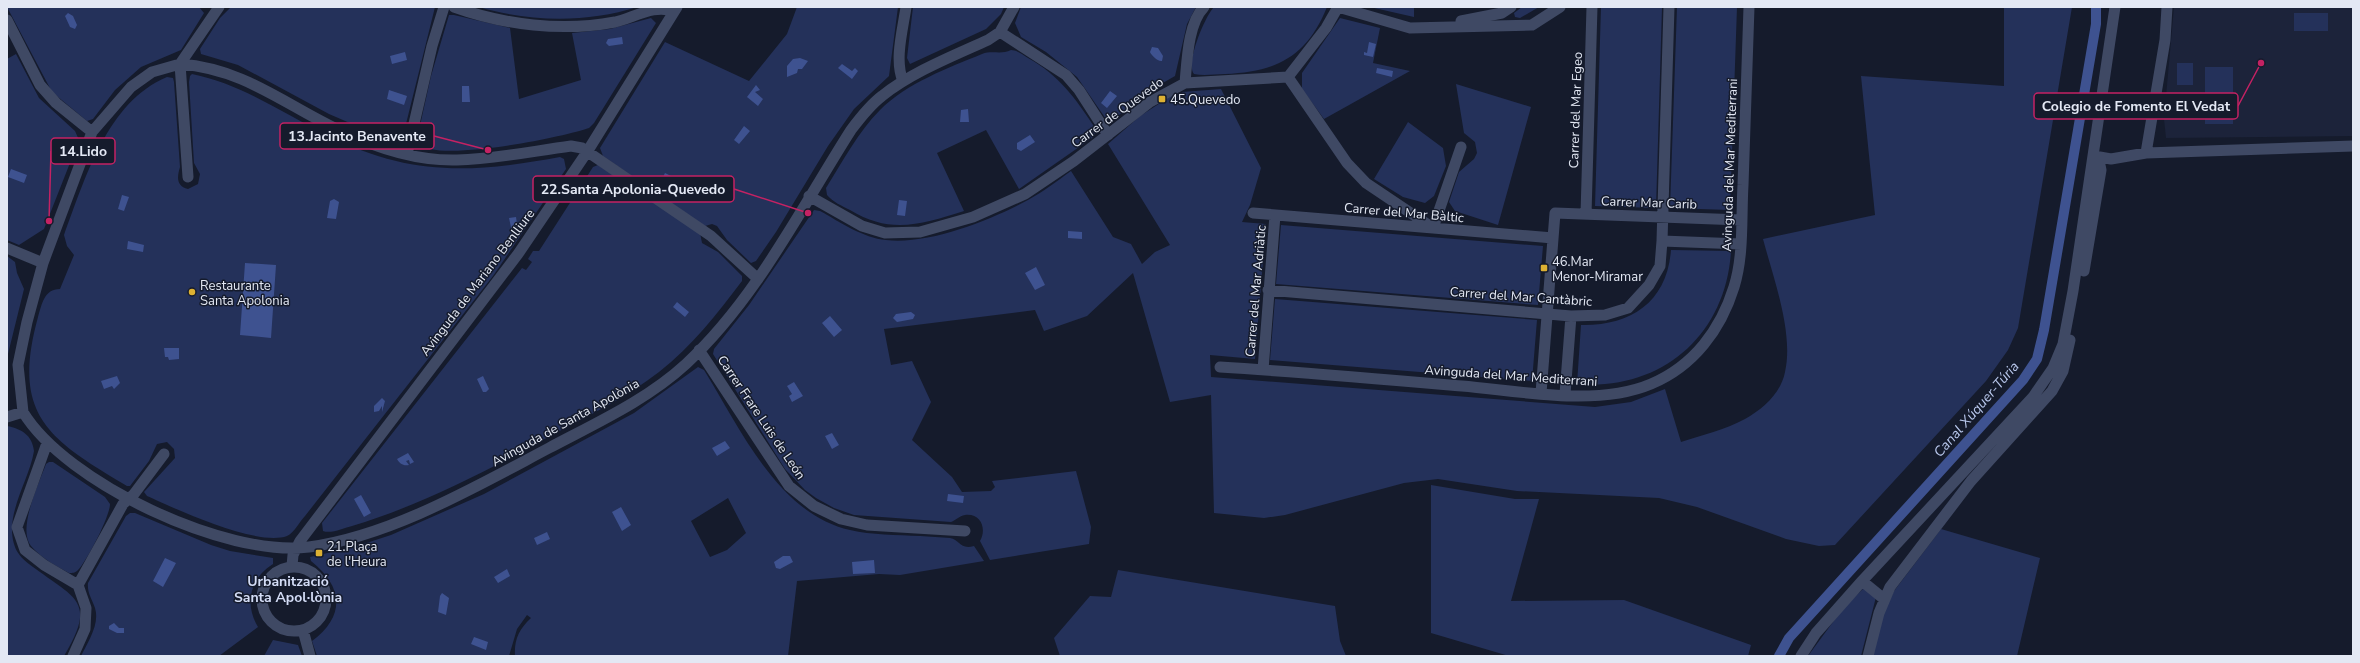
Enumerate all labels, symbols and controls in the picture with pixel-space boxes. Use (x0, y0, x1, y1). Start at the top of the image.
street label: Carrer del Mar Egeo (1565, 51, 1587, 169)
street label: Carrer de Quevedo (1068, 73, 1167, 152)
street label: Avinguda del Mar Mediterrani (1718, 78, 1742, 252)
place label: 45.Quevedo (1170, 91, 1241, 109)
callout: Colegio de Fomento El Vedat (2034, 93, 2238, 119)
marker: 45.Quevedo (1157, 94, 1167, 104)
text: Colegio de Fomento El Vedat (2042, 97, 2231, 116)
callout: 13.Jacinto Benavente (280, 123, 434, 149)
text: 13.Jacinto Benavente (288, 127, 426, 146)
callout: 14.Lido (51, 138, 115, 164)
text: 14.Lido (59, 142, 107, 161)
callout: 22.Santa Apolonia-Quevedo (533, 176, 734, 202)
text: 22.Santa Apolonia-Quevedo (541, 180, 725, 199)
street label: Carrer Mar Carib (1601, 192, 1697, 214)
street label: Carrer del Mar Bàltic (1343, 199, 1465, 227)
street label: Avinguda de Mariano Benlliure (416, 205, 539, 360)
street label: Carrer del Mar Adriàtic (1241, 224, 1271, 358)
place label: 46.Mar Menor-Miramar (1552, 253, 1643, 286)
marker: 46.Mar Menor-Miramar (1539, 263, 1549, 273)
place label: Restaurante Santa Apolonia (200, 277, 290, 310)
street label: Carrer del Mar Cantàbric (1449, 283, 1593, 311)
marker: Restaurante Santa Apolonia (187, 287, 197, 297)
street label: Carrer Frare Luis de León (713, 352, 809, 483)
water label: Canal Xúquer-Túria (1929, 357, 2023, 461)
street label: Avinguda del Mar Mediterrani (1424, 361, 1598, 391)
street label: Avinguda de Santa Apolònia (488, 375, 643, 471)
place label: 21.Plaça de l'Heura (327, 538, 387, 571)
marker: 21.Plaça de l'Heura (314, 548, 324, 558)
district label: Urbanització Santa Apol·lònia (234, 572, 342, 607)

